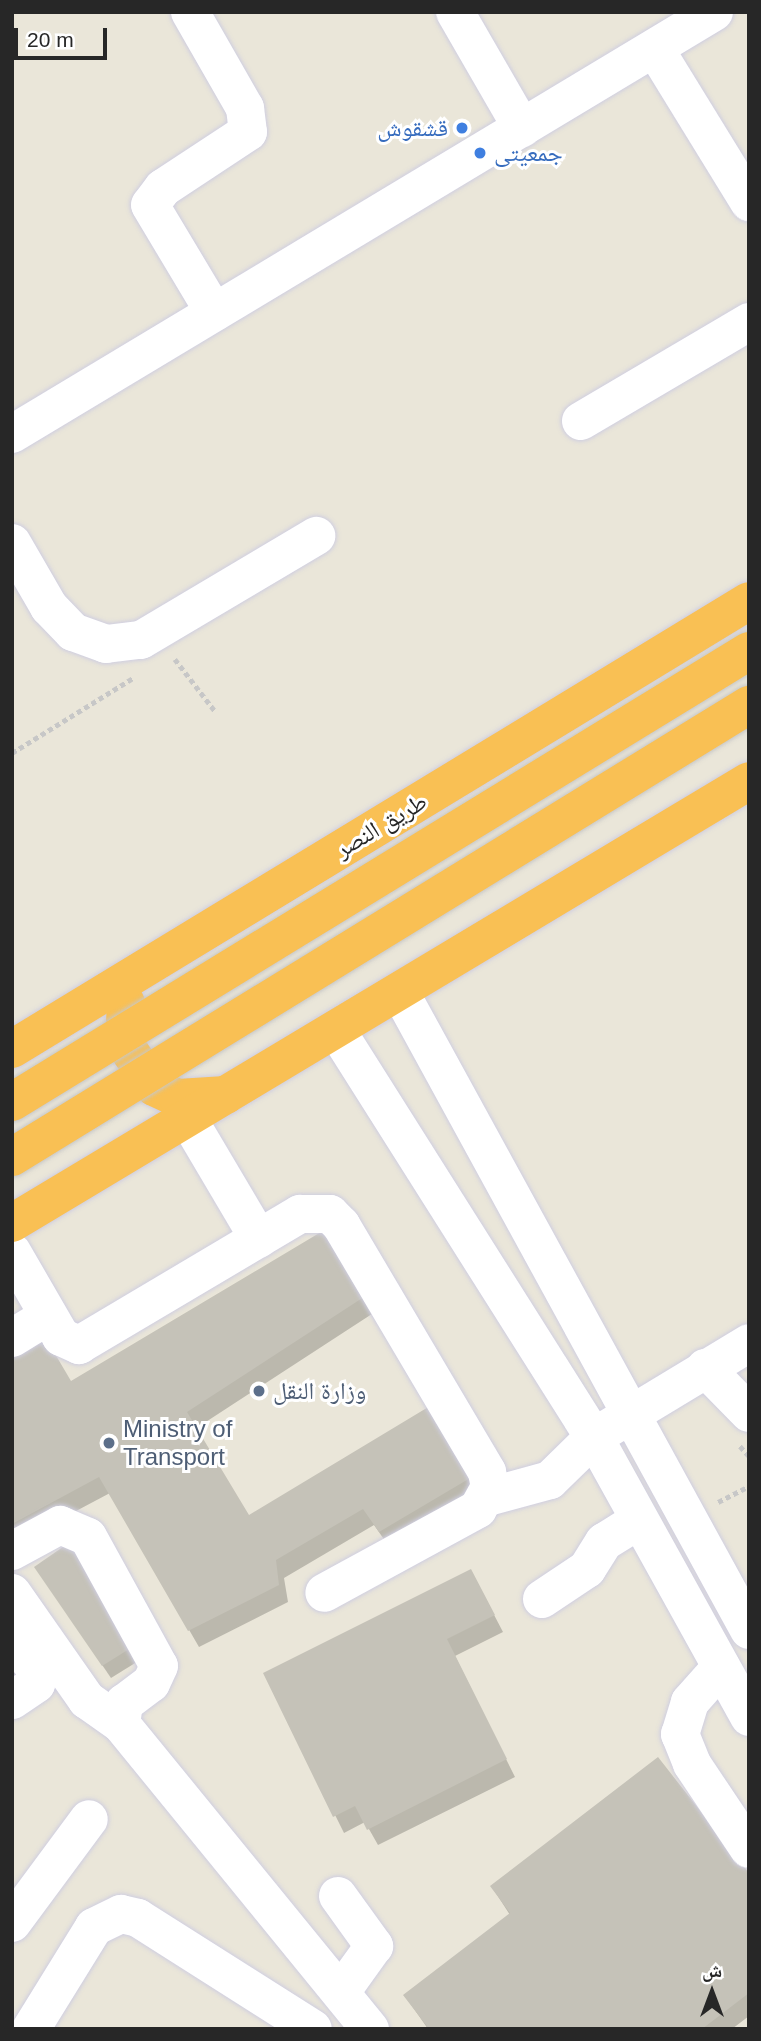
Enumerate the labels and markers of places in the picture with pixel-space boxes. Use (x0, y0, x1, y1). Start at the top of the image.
place label: قشقوش (377, 114, 448, 142)
marker: قشقوش (454, 120, 470, 136)
place label: جمعيتى (494, 139, 563, 167)
marker: جمعيتى (472, 145, 488, 161)
place label: وزارة النقل (273, 1377, 366, 1405)
marker: وزارة النقل (251, 1383, 267, 1399)
place label: Ministry of Transport (123, 1415, 232, 1471)
marker: Ministry of Transport (101, 1435, 117, 1451)

